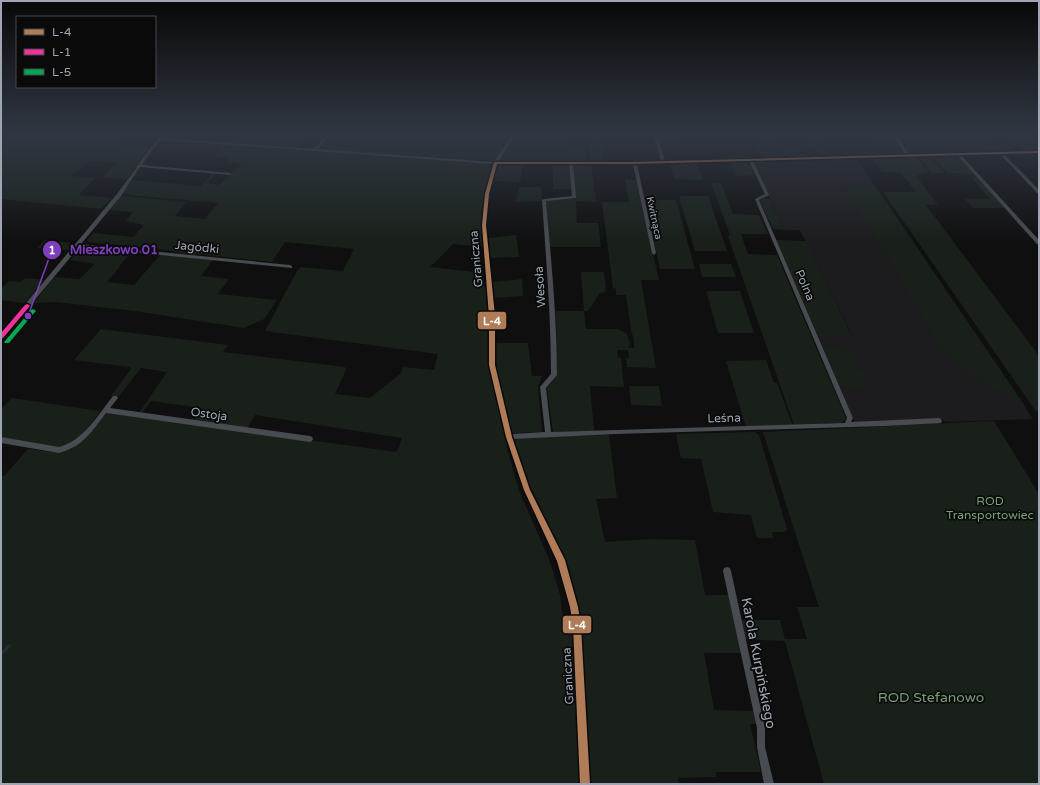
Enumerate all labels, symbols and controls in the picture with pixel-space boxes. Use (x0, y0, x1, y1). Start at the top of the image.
legend (16, 16, 156, 88)
text: L-4 (52, 25, 72, 39)
text: L-1 (52, 45, 71, 59)
text: L-5 (52, 65, 71, 79)
street label: Kwitnąca (644, 196, 664, 241)
street label: Graniczna (467, 230, 485, 288)
callout: Mieszkowo 01 (42, 237, 167, 262)
street label: Jagódki (174, 238, 220, 256)
text: Mieszkowo 01 (70, 242, 158, 258)
text: 1 (48, 243, 56, 257)
street label: Wesoła (532, 266, 548, 308)
street label: Polna (792, 267, 818, 303)
line badge: L-4 (477, 311, 507, 330)
text: L-4 (483, 315, 501, 328)
street label: Ostoja (190, 404, 228, 424)
street label: Leśna (707, 410, 741, 426)
park label: ROD Transportowiec (946, 494, 1034, 522)
street label: Karola Kurpińskiego (737, 596, 780, 730)
line badge: L-4 (562, 615, 592, 634)
text: L-4 (568, 619, 586, 632)
street label: Graniczna (560, 647, 576, 705)
park label: ROD Stefanowo (878, 689, 984, 706)

